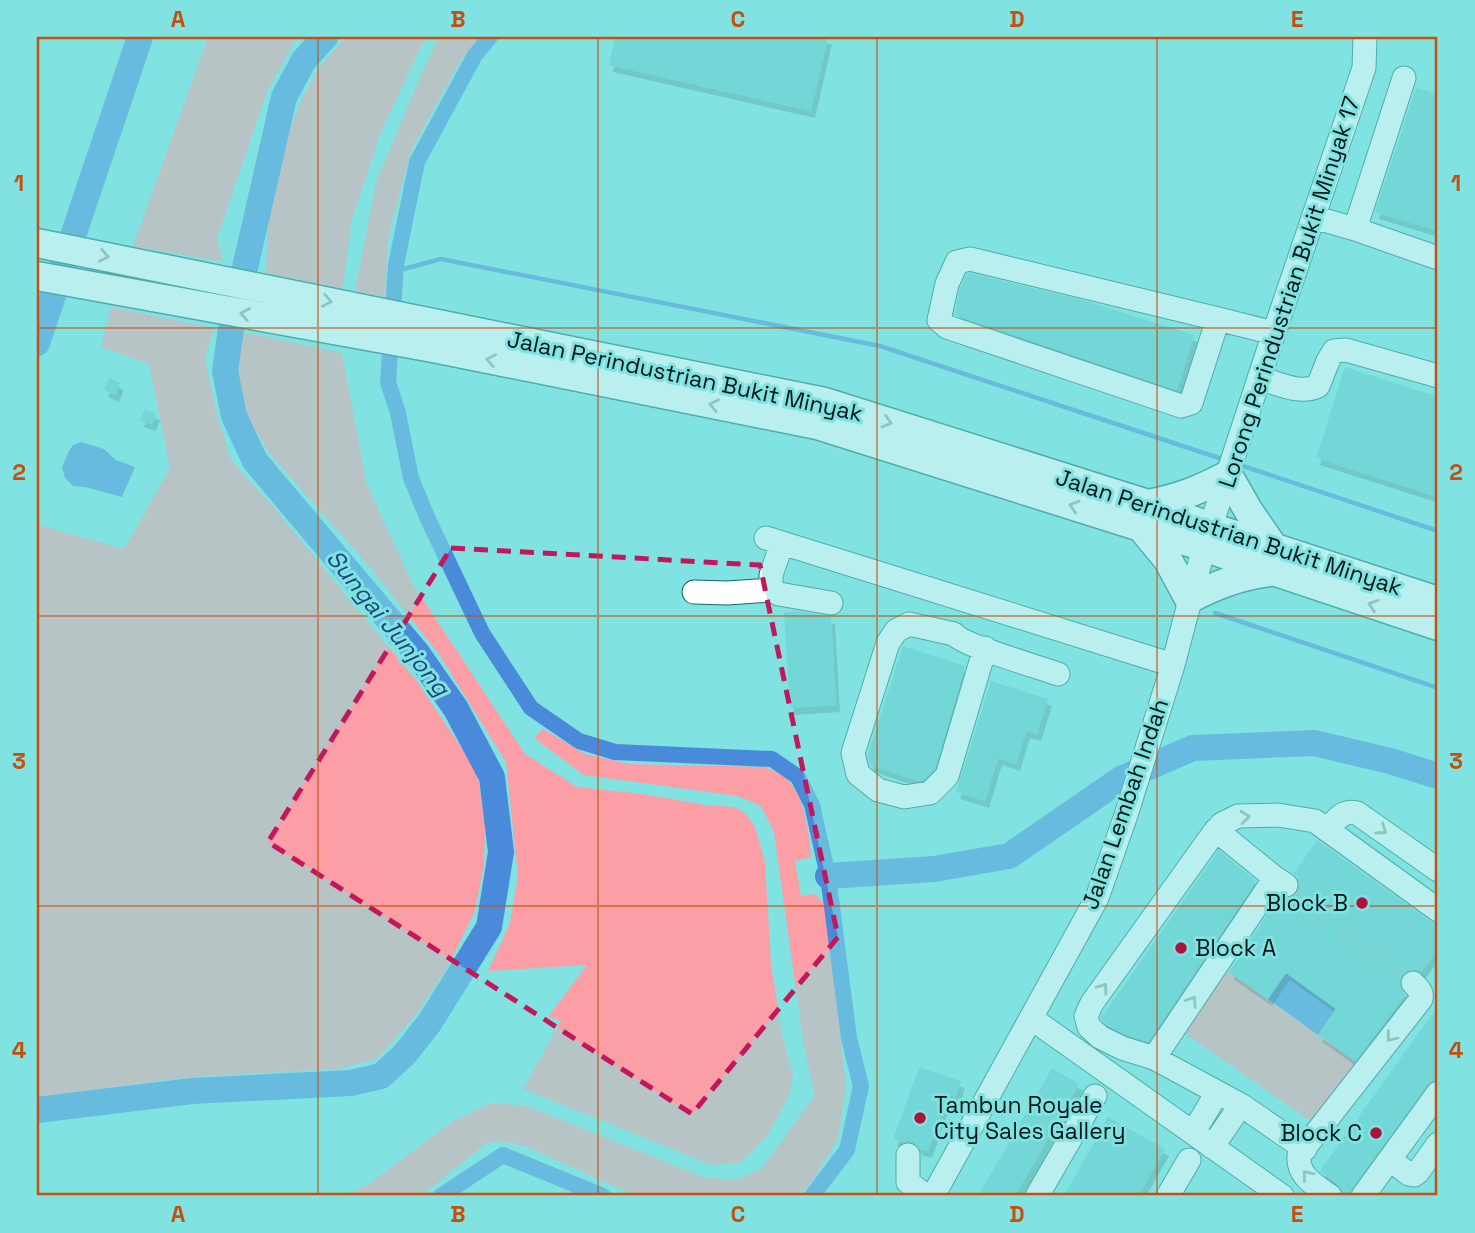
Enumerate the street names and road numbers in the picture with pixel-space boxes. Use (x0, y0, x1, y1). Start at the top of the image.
street label: Lorong Perindustrian Bukit Minyak 17 (1211, 93, 1367, 491)
street label: Jalan Perindustrian Bukit Minyak (505, 324, 865, 428)
street label: Jalan Perindustrian Bukit Minyak (1052, 462, 1406, 602)
street label: Jalan Lembah Indah (1075, 695, 1175, 913)

